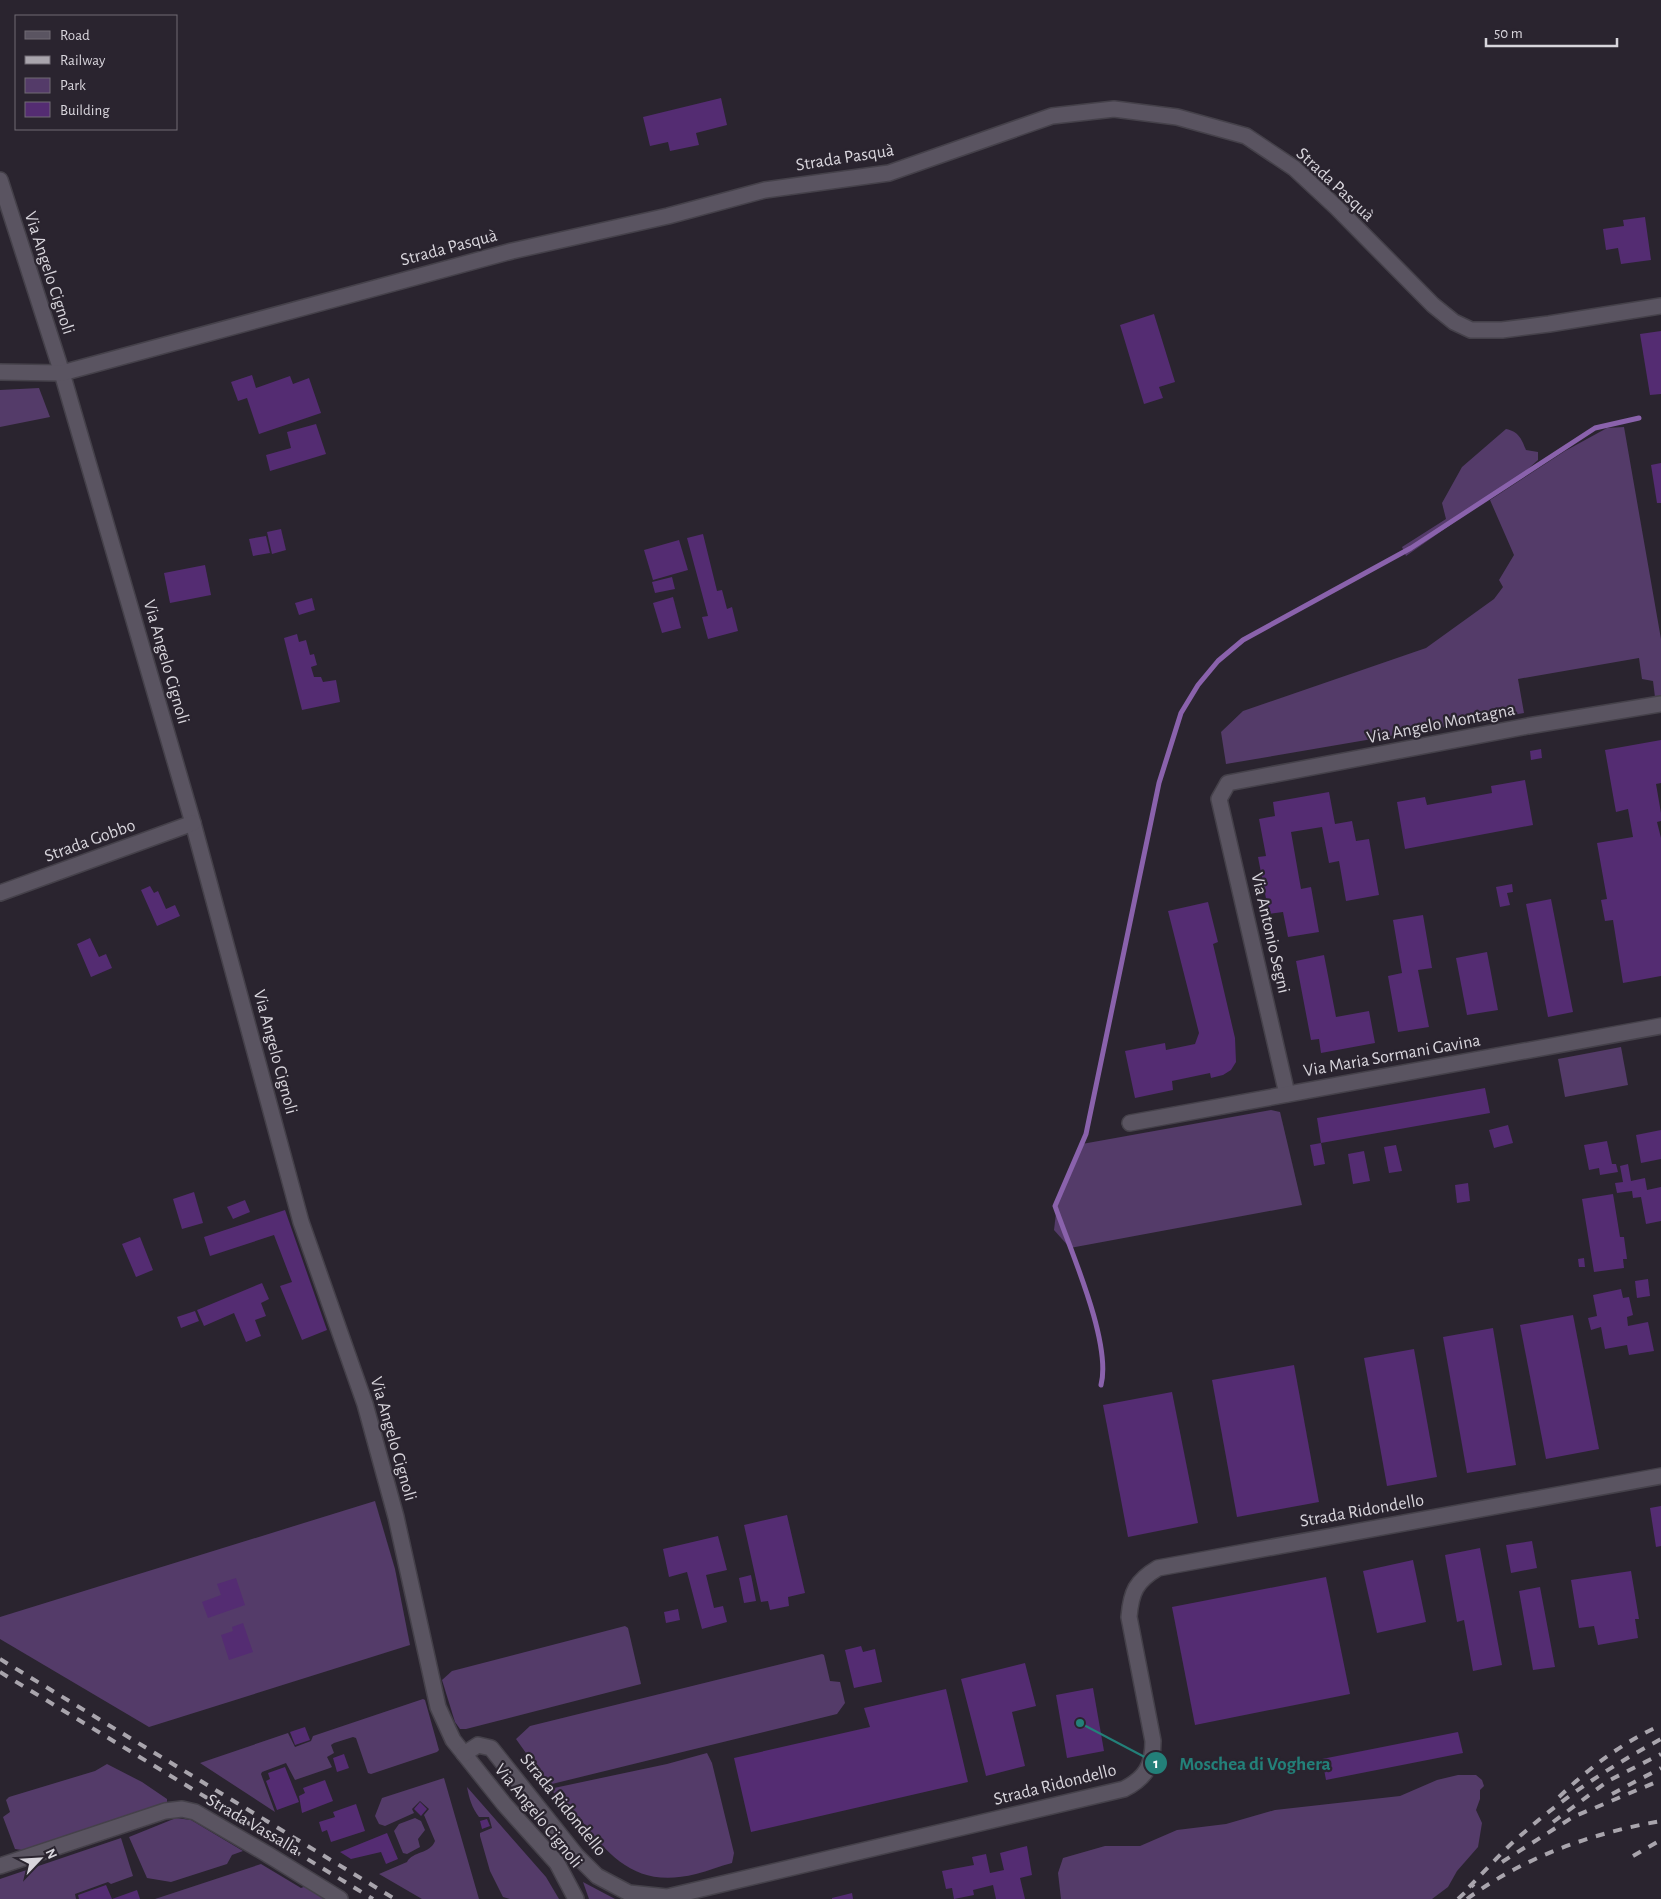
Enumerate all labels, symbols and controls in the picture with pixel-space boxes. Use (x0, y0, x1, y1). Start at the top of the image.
legend (15, 15, 178, 130)
scale bar (1486, 15, 1617, 47)
text: 50 m (1494, 26, 1523, 41)
text: Road (60, 28, 90, 43)
text: Railway (60, 53, 106, 68)
text: Park (60, 78, 86, 93)
text: Building (60, 103, 110, 118)
street label: Strada Pasquà (795, 141, 895, 175)
street label: Strada Pasquà (1293, 145, 1377, 225)
street label: Via Angelo Cignoli (21, 209, 77, 337)
street label: Strada Pasquà (399, 226, 499, 270)
street label: Via Angelo Cignoli (140, 598, 192, 726)
street label: Via Angelo Montagna (1365, 701, 1517, 747)
street label: Strada Gobbo (42, 816, 138, 866)
street label: Via Antonio Segni (1247, 871, 1293, 995)
street label: Via Angelo Cignoli (250, 988, 300, 1116)
street label: Via Maria Sormani Gavina (1302, 1032, 1482, 1080)
street label: Via Angelo Cignoli (367, 1375, 419, 1503)
street label: Strada Ridondello (1299, 1491, 1426, 1531)
callout: Moschea di Voghera (1144, 1746, 1340, 1780)
street label: Strada Ridondello (516, 1750, 610, 1860)
text: Moschea di Voghera (1179, 1755, 1331, 1774)
text: 1 (1153, 1756, 1159, 1771)
street label: Via Angelo Cignoli (491, 1761, 585, 1871)
street label: Strada Ridondello (992, 1761, 1118, 1809)
street label: Strada Vassalla (203, 1791, 303, 1859)
north arrow (15, 1834, 65, 1884)
text: N (42, 1847, 59, 1861)

